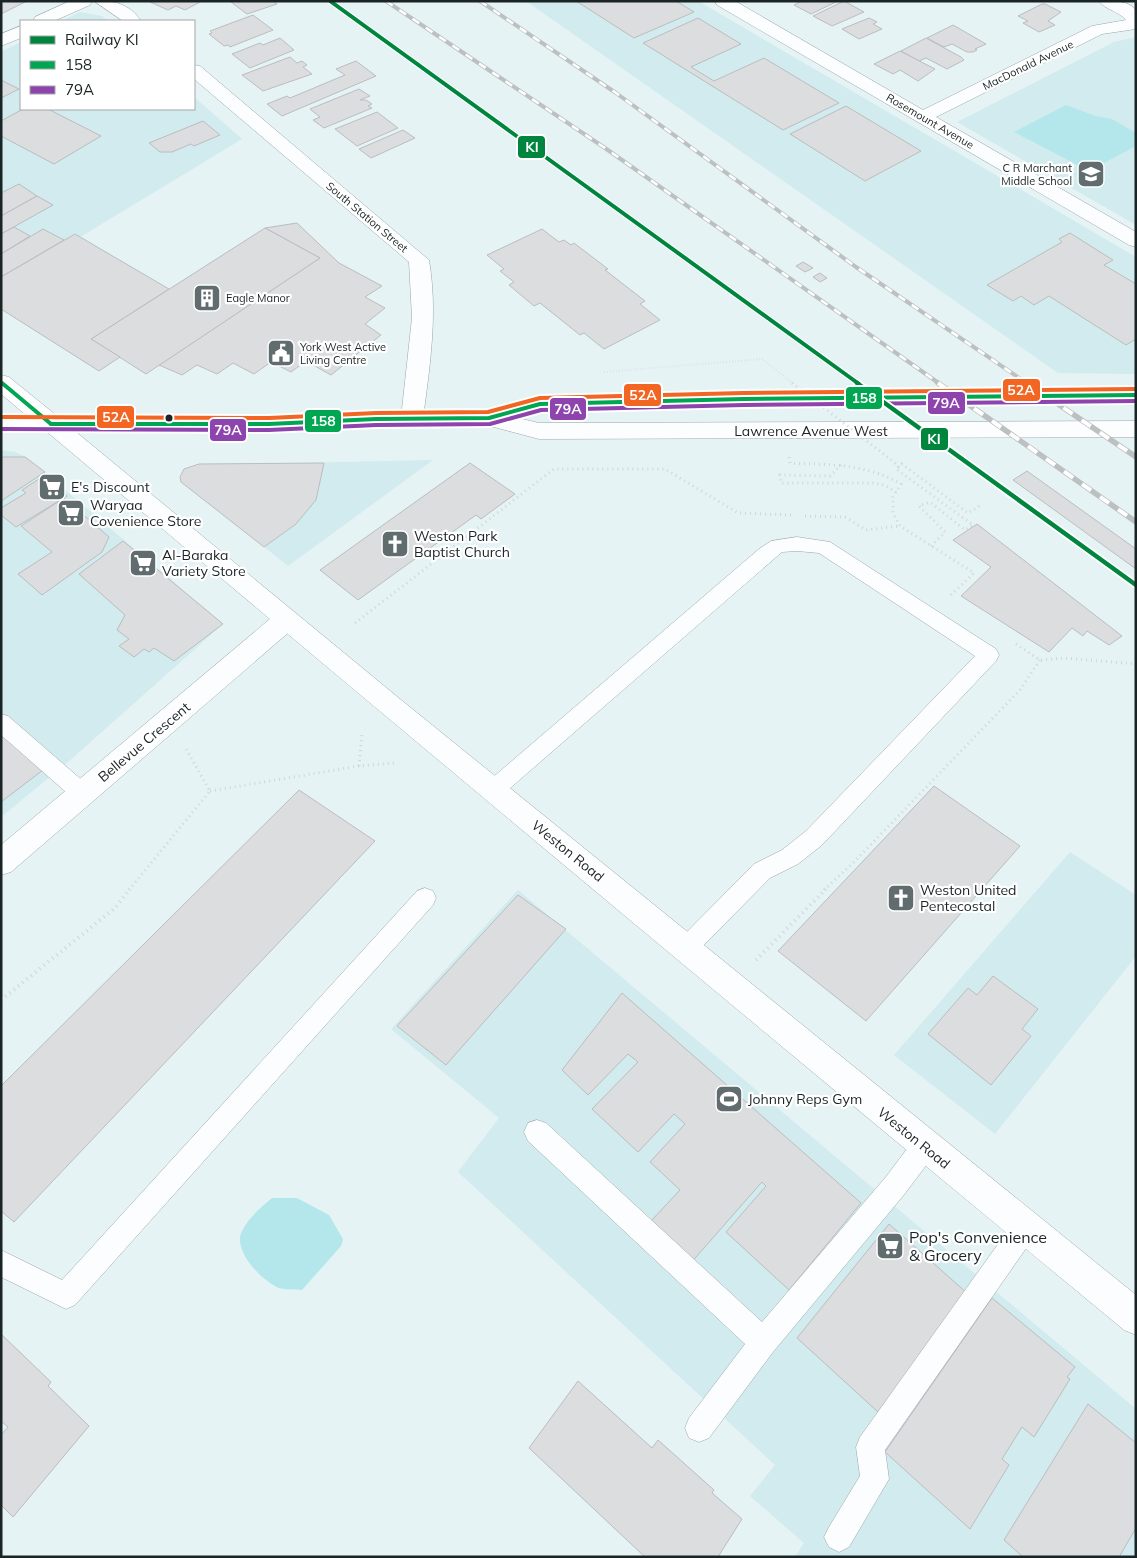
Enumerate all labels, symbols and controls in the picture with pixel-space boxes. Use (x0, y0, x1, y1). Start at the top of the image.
legend (20, 20, 195, 110)
text: Railway KI (65, 30, 139, 49)
street label: MacDonald Avenue (980, 37, 1076, 93)
text: 158 (65, 55, 92, 74)
text: 79A (65, 80, 94, 99)
street label: Rosemount Avenue (884, 90, 976, 152)
line badge: KI (517, 135, 546, 159)
text: KI (525, 138, 539, 156)
school or university icon: C R Marchant Middle School (1076, 159, 1106, 189)
place label: C R Marchant Middle School (1001, 161, 1072, 188)
street label: South Station Street (323, 179, 411, 255)
building icon: Eagle Manor (192, 283, 222, 313)
place label: Eagle Manor (226, 291, 290, 305)
public building icon: York West Active Living Centre (266, 338, 296, 368)
place label: York West Active Living Centre (299, 340, 386, 367)
line badge: 52A (1002, 378, 1041, 402)
text: 52A (1007, 381, 1035, 399)
line badge: 52A (623, 383, 662, 407)
text: 52A (629, 386, 657, 404)
line badge: 158 (845, 386, 883, 410)
text: 158 (851, 389, 877, 407)
line badge: 79A (927, 391, 966, 415)
text: 79A (932, 394, 960, 412)
line badge: 79A (549, 397, 587, 421)
text: 79A (554, 400, 582, 418)
line badge: 52A (96, 405, 135, 429)
text: 52A (102, 408, 130, 426)
line badge: 158 (304, 409, 342, 433)
text: 158 (310, 412, 336, 430)
unlabelled marker (164, 413, 174, 423)
line badge: 79A (209, 418, 247, 442)
text: 79A (214, 421, 242, 439)
street label: Lawrence Avenue West (734, 422, 888, 440)
line badge: KI (920, 427, 949, 451)
text: KI (927, 430, 941, 448)
supermarket icon: E's Discount (37, 472, 67, 502)
place label: E's Discount (71, 478, 150, 496)
place label: Waryaa Covenience Store (90, 496, 201, 530)
supermarket icon: Waryaa Covenience Store (56, 498, 86, 528)
place label: Weston Park Baptist Church (414, 527, 510, 561)
church icon: Weston Park Baptist Church (380, 529, 410, 559)
place label: Al-Baraka Variety Store (162, 546, 246, 580)
supermarket icon: Al-Baraka Variety Store (128, 548, 158, 578)
street label: Bellevue Crescent (94, 698, 194, 786)
street label: Weston Road (528, 816, 608, 886)
place label: Weston United Pentecostal (920, 881, 1017, 915)
church icon: Weston United Pentecostal (886, 883, 916, 913)
sports icon: Johnny Reps Gym (714, 1084, 744, 1114)
place label: Johnny Reps Gym (748, 1090, 862, 1108)
street label: Weston Road (874, 1103, 954, 1173)
place label: Pop's Convenience & Grocery (909, 1227, 1047, 1265)
supermarket icon: Pop's Convenience & Grocery (875, 1231, 905, 1261)

